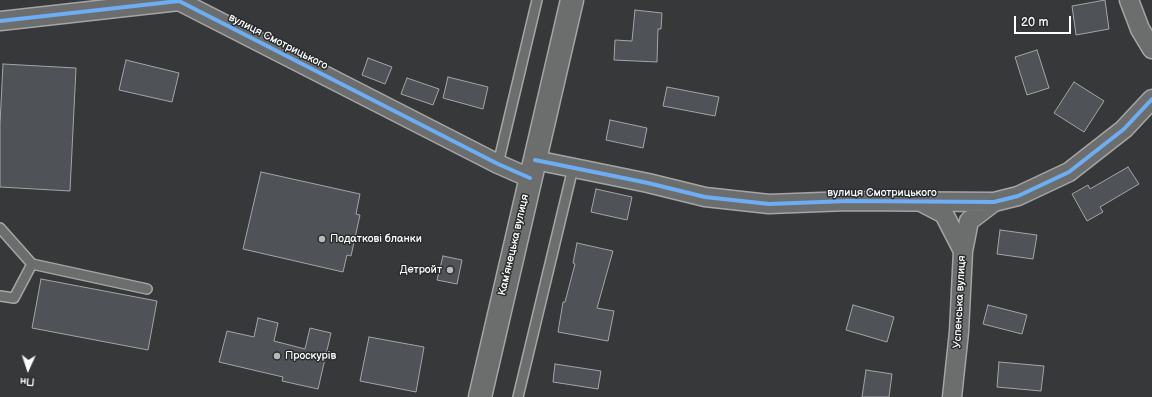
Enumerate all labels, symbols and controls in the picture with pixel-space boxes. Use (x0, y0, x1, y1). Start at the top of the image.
scale bar (1016, 8, 1073, 34)
street label: вулиця Смотрицького (226, 11, 330, 73)
text: 20 m (1021, 15, 1048, 30)
street label: вулиця Смотрицького (827, 186, 937, 200)
street label: Камʼянецька вулиця (496, 193, 532, 297)
place label: Податкові бланки (330, 232, 422, 246)
marker: Податкові бланки (317, 234, 327, 244)
street label: Успенська вулиця (951, 255, 969, 349)
place label: Детройт (400, 263, 442, 277)
marker: Детройт (445, 265, 455, 275)
north arrow (8, 349, 48, 389)
place label: Проскурів (285, 349, 336, 363)
marker: Проскурів (272, 351, 282, 361)
text: Пн (20, 375, 35, 388)

